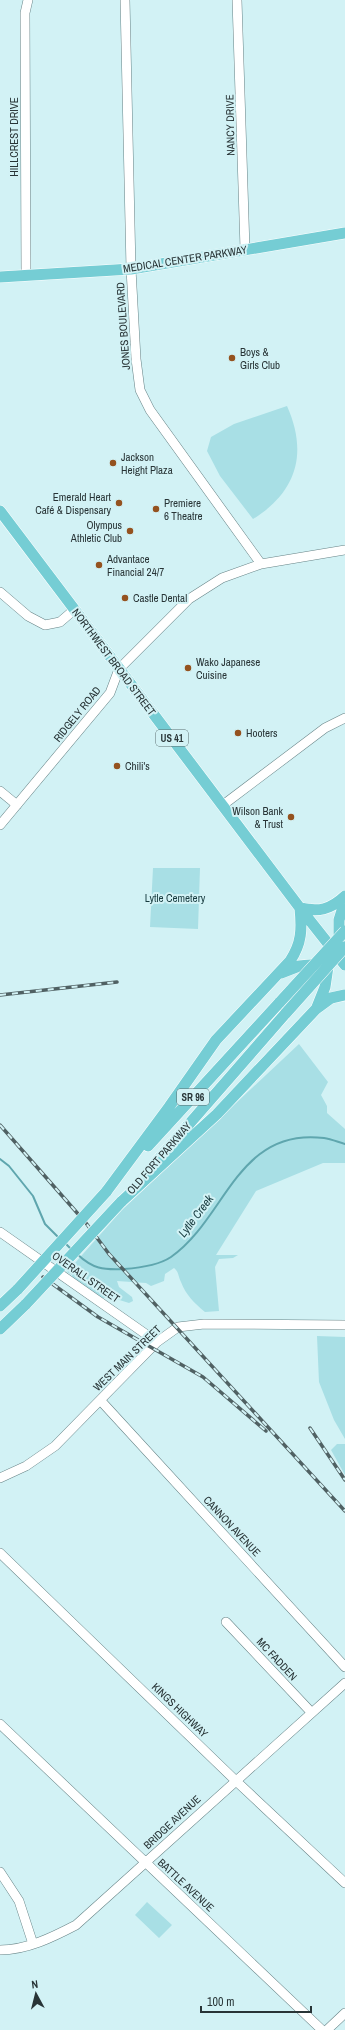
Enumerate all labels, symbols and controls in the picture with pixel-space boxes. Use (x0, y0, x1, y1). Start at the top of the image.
street label: NANCY DRIVE (222, 94, 238, 156)
street label: HILLCREST DRIVE (7, 97, 21, 177)
street label: MEDICAL CENTER PARKWAY (122, 242, 248, 276)
street label: JONES BOULEVARD (113, 282, 133, 370)
place label: Boys & Girls Club (240, 345, 280, 372)
marker: Boys & Girls Club (227, 353, 237, 363)
place label: Jackson Height Plaza (121, 450, 173, 477)
marker: Jackson Height Plaza (108, 458, 118, 468)
place label: Emerald Heart Café & Dispensary (35, 490, 111, 517)
place label: Premiere 6 Theatre (164, 496, 202, 523)
marker: Emerald Heart Café & Dispensary (114, 498, 124, 508)
marker: Premiere 6 Theatre (151, 504, 161, 514)
place label: Olympus Athletic Club (70, 518, 122, 545)
marker: Olympus Athletic Club (125, 526, 135, 536)
place label: Advantace Financial 24/7 (106, 552, 164, 579)
marker: Advantace Financial 24/7 (94, 560, 104, 570)
place label: Castle Dental (133, 591, 187, 605)
marker: Castle Dental (120, 593, 130, 603)
street label: NORTHWEST BROAD STREET (69, 606, 159, 719)
place label: Wako Japanese Cuisine (196, 655, 260, 682)
marker: Wako Japanese Cuisine (183, 663, 193, 673)
street label: RIDGELY ROAD (50, 683, 104, 745)
place label: Hooters (246, 726, 278, 740)
marker: Hooters (233, 728, 243, 738)
road number: US 41 (156, 730, 188, 746)
place label: Chili's (125, 759, 150, 773)
marker: Chili's (112, 761, 122, 771)
place label: Wilson Bank & Trust (232, 804, 283, 831)
marker: Wilson Bank & Trust (286, 812, 296, 822)
park label: Lytle Cemetery (145, 891, 206, 905)
road number: SR 96 (177, 1089, 209, 1105)
street label: OLD FORT PARKWAY (124, 1119, 194, 1197)
water label: Lytle Creek (175, 1191, 218, 1241)
street label: OVERALL STREET (49, 1248, 123, 1306)
street label: WEST MAIN STREET (90, 1322, 164, 1394)
street label: CANNON AVENUE (200, 1493, 264, 1559)
street label: MC FADDEN (254, 1635, 300, 1683)
street label: KINGS HIGHWAY (149, 1680, 211, 1740)
street label: BRIDGE AVENUE (141, 1792, 203, 1852)
street label: BATTLE AVENUE (155, 1855, 217, 1915)
north arrow (16, 1974, 56, 2014)
text: N (31, 1977, 39, 1991)
scale bar (201, 1988, 311, 2014)
text: 100 m (207, 1994, 234, 2010)

